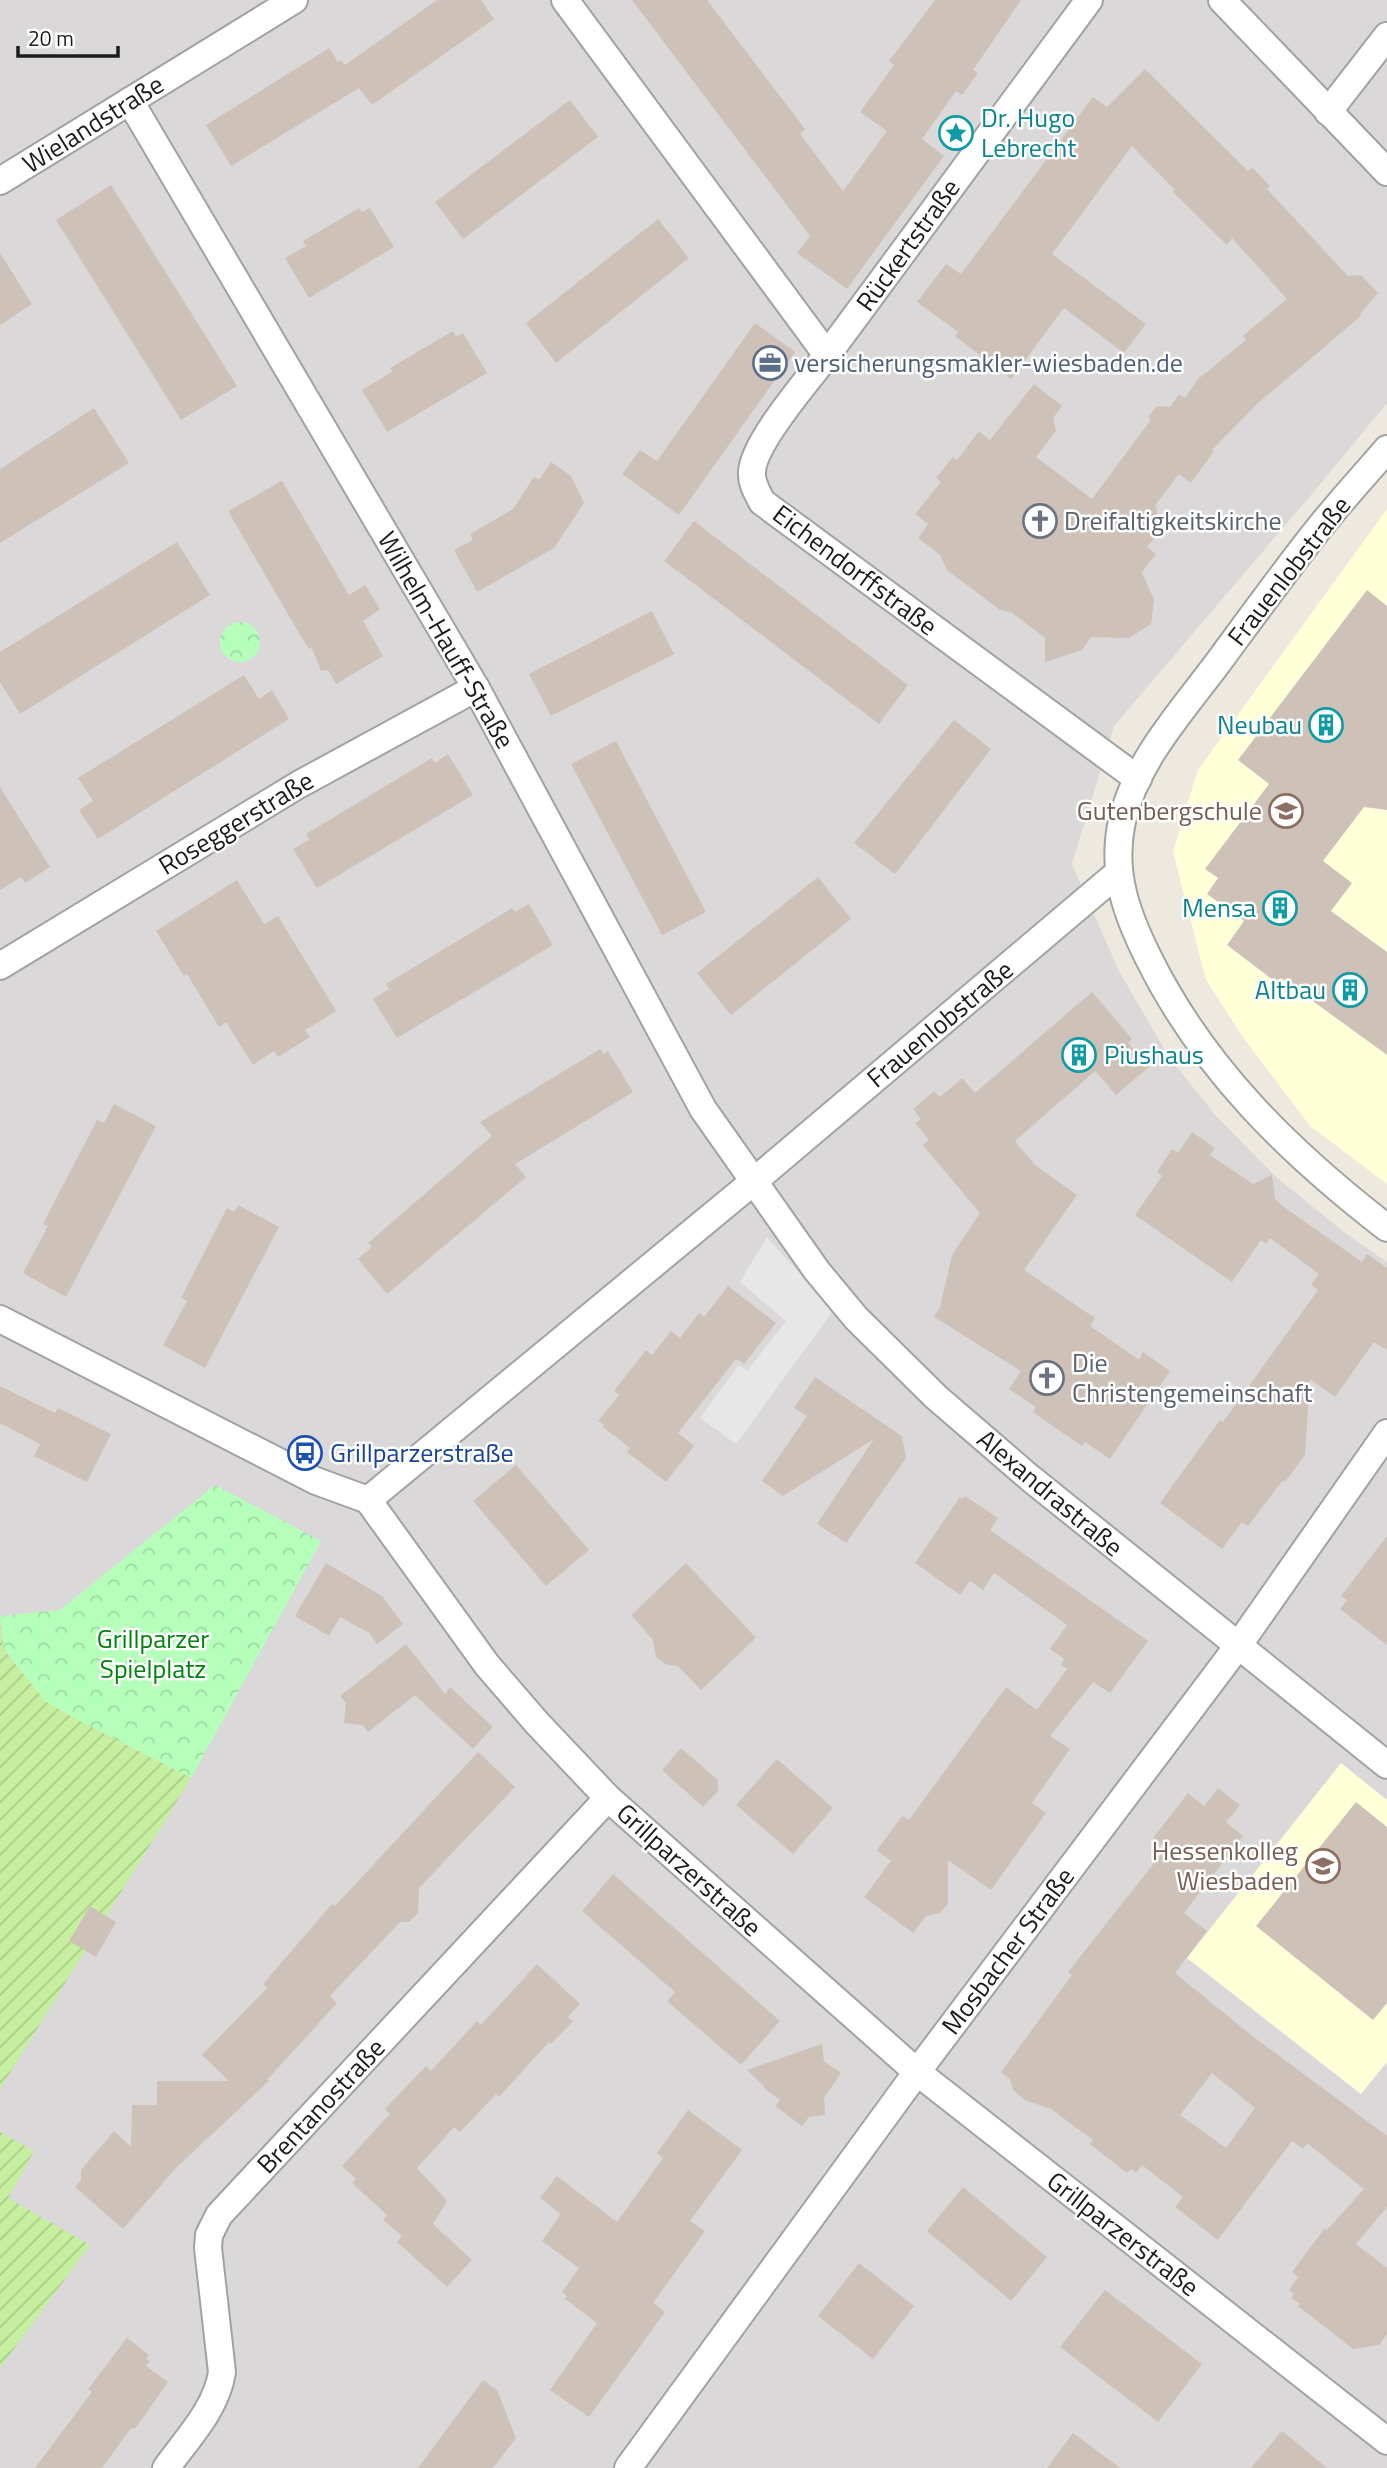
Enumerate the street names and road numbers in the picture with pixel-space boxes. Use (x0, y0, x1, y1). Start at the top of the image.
street label: Wielandstraße (15, 65, 171, 182)
street label: Rückertstraße (846, 170, 969, 319)
street label: Frauenlobstraße (1218, 487, 1360, 654)
street label: Eichendorffstraße (765, 495, 946, 645)
street label: Wilhelm-Hauff-Straße (368, 524, 525, 756)
street label: Roseggerstraße (151, 761, 321, 884)
street label: Frauenlobstraße (858, 951, 1021, 1097)
street label: Alexandrastraße (969, 1420, 1132, 1565)
street label: Grillparzerstraße (608, 1794, 771, 1946)
street label: Mosbacher Straße (932, 1859, 1083, 2042)
street label: Brentanostraße (247, 2029, 394, 2182)
street label: Grillparzerstraße (1039, 2162, 1208, 2305)

